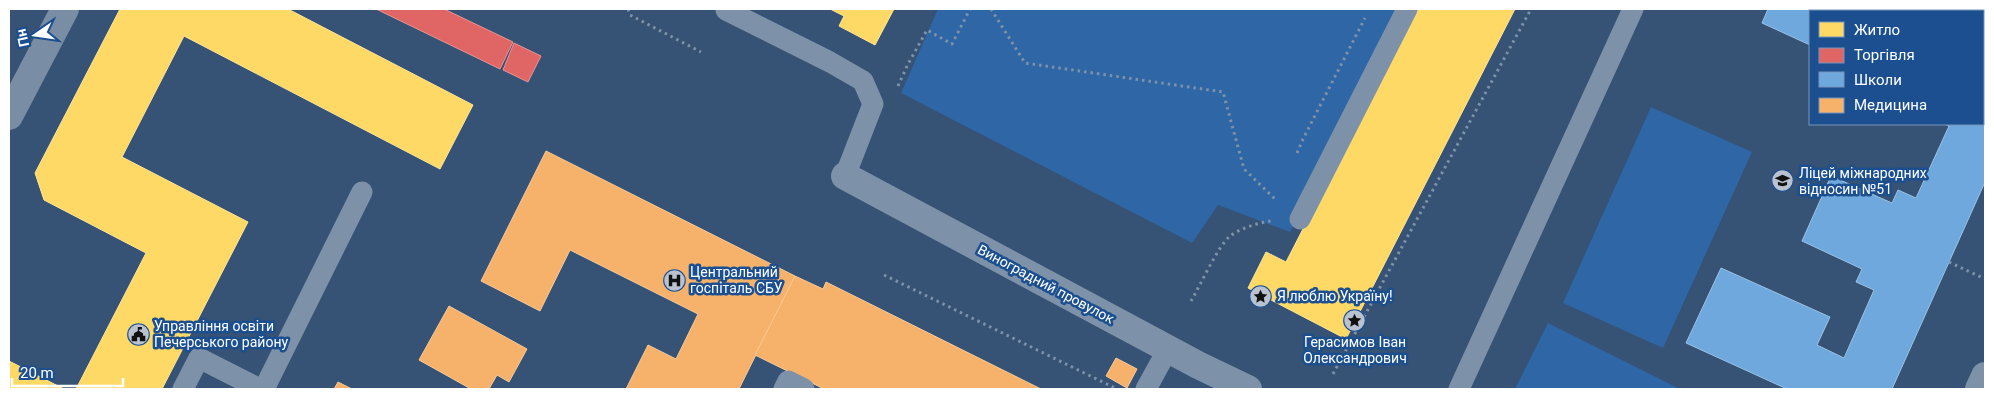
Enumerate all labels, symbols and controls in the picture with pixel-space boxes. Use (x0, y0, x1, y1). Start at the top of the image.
north arrow (10, 10, 60, 60)
legend (1809, 10, 1984, 125)
text: Житло (1854, 21, 1900, 39)
text: Пн (13, 27, 32, 48)
text: Торгівля (1854, 46, 1915, 64)
text: Школи (1854, 71, 1902, 89)
text: Медицина (1854, 96, 1927, 114)
place label: Ліцей міжнародних відносин №51 (1799, 165, 1927, 197)
school or university icon: Ліцей міжнародних відносин №51 (1771, 169, 1795, 193)
street label: Виноградний провулок (975, 241, 1117, 327)
place label: Центральний госпіталь СБУ (690, 264, 783, 296)
hospital icon: Центральний госпіталь СБУ (662, 268, 686, 292)
place icon: Я люблю Україну! (1249, 284, 1273, 308)
place label: Я люблю Україну! (1277, 288, 1393, 304)
place icon: Герасимов Іван Олександрович (1343, 308, 1367, 332)
place label: Управління освіти Печерського району (154, 318, 288, 350)
public building icon: Управління освіти Печерського району (126, 322, 150, 346)
place label: Герасимов Іван Олександрович (1303, 334, 1407, 366)
scale bar (12, 356, 124, 388)
text: 20 m (20, 364, 54, 382)

